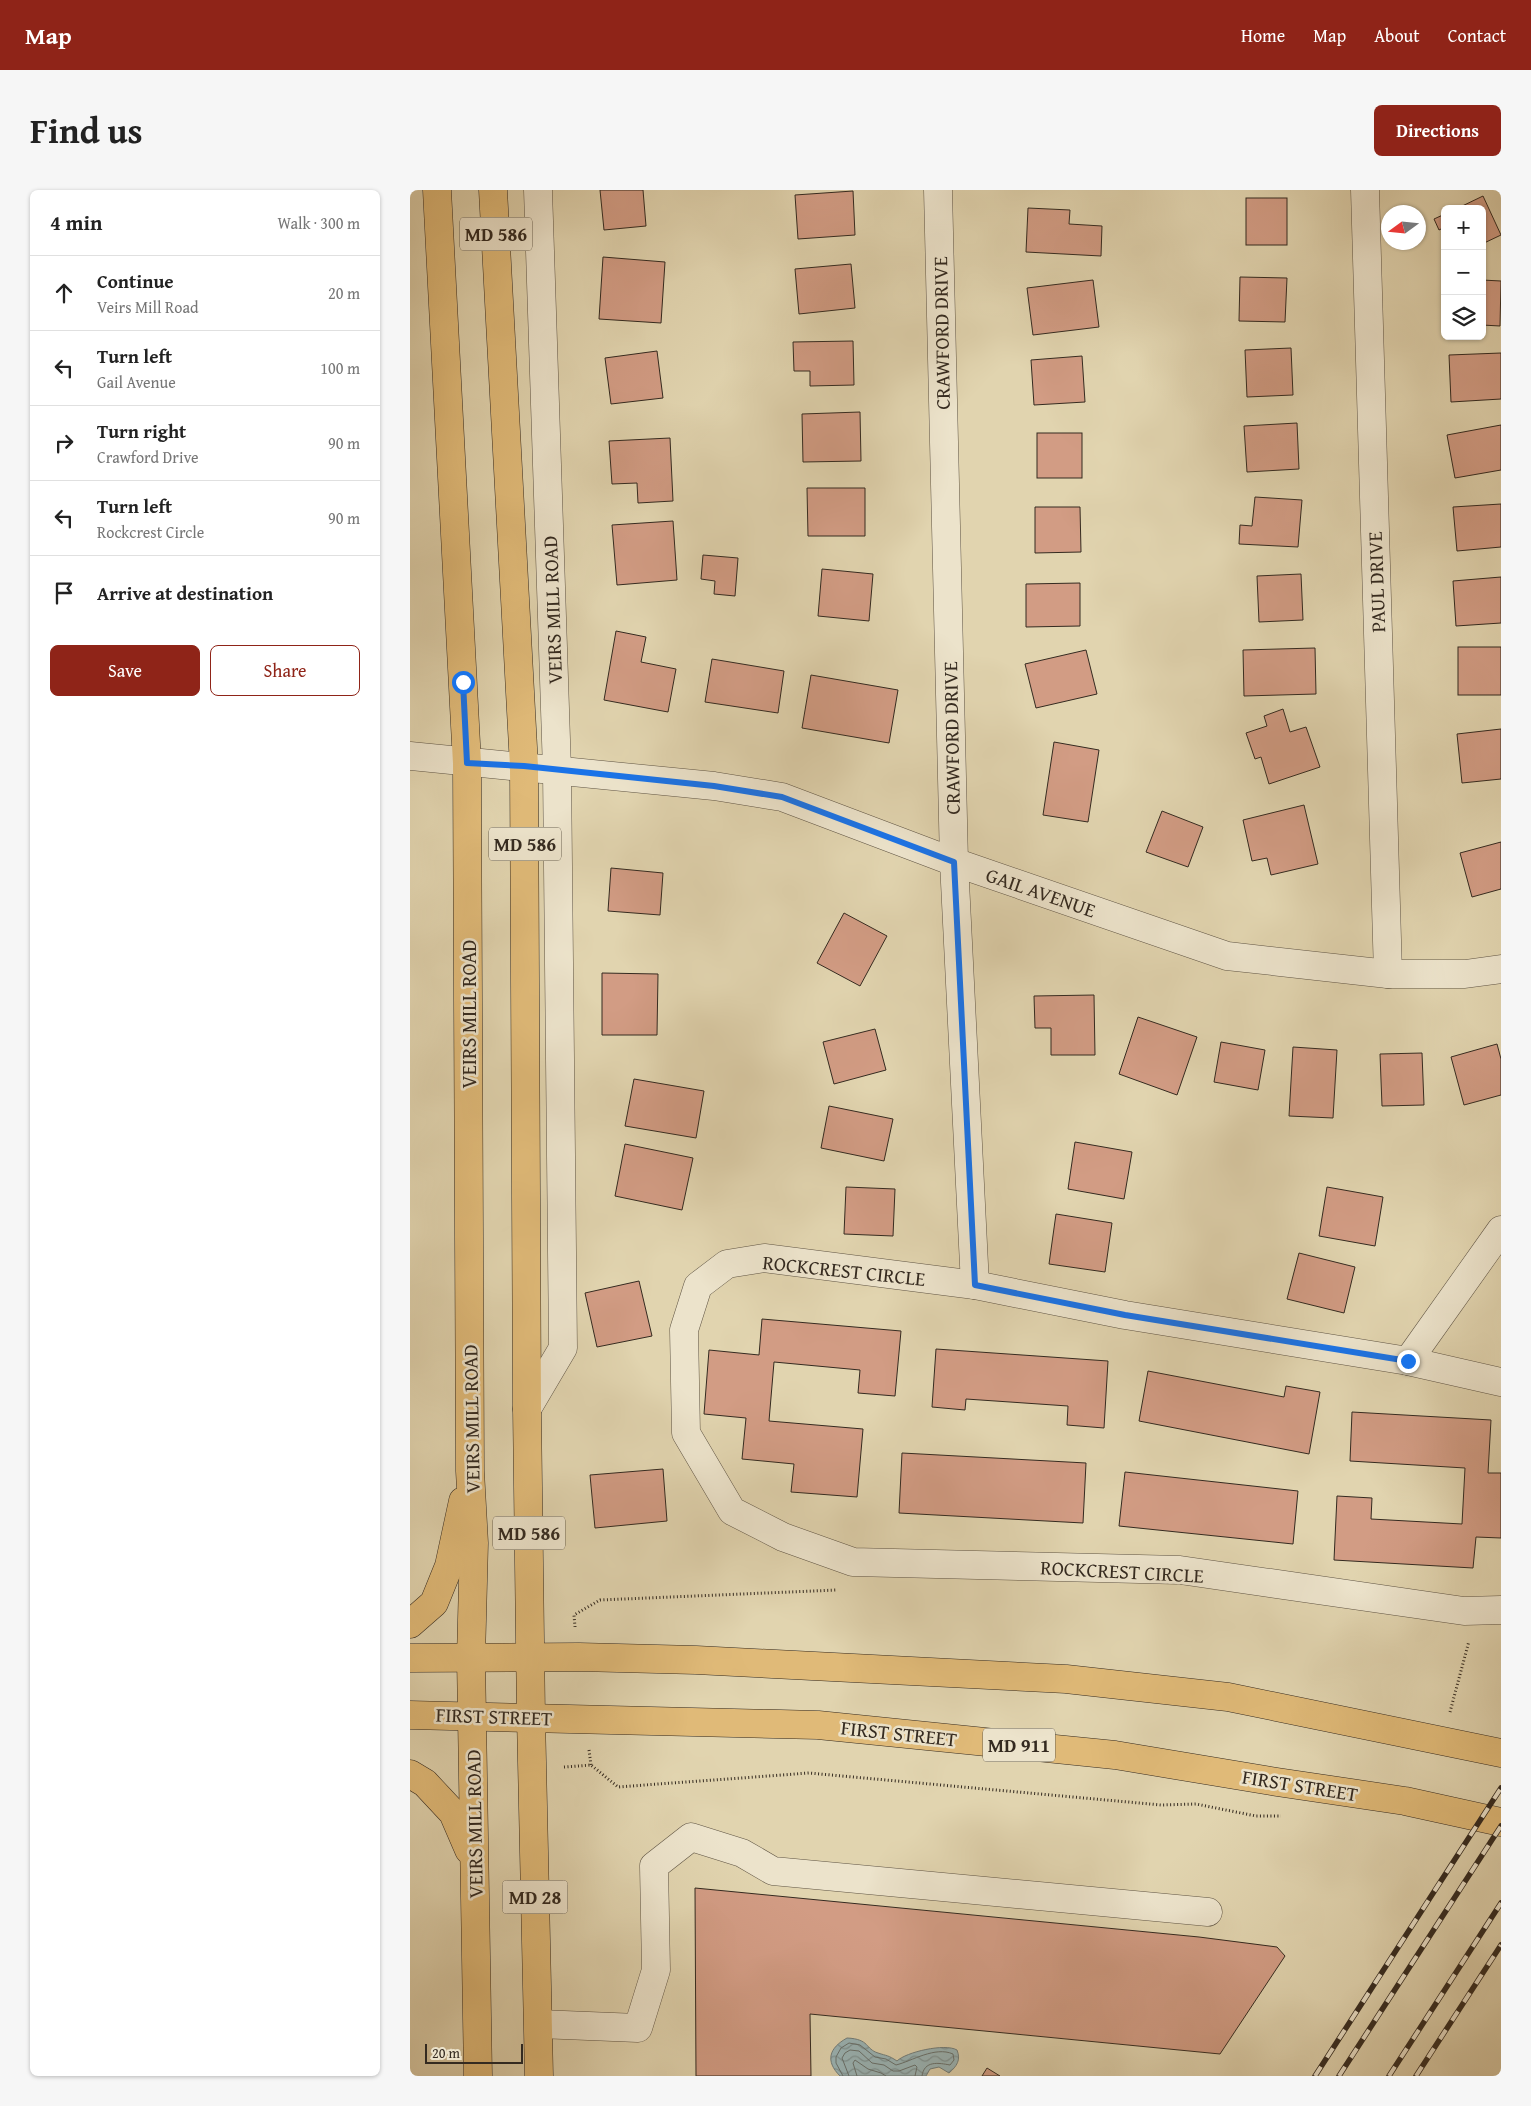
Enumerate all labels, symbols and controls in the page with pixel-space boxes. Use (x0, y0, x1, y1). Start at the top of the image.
text: Map (25, 18, 72, 53)
text: Home (1241, 22, 1285, 49)
text: Map (1313, 22, 1346, 49)
text: About (1374, 22, 1420, 49)
text: Contact (1448, 22, 1506, 49)
text: Find us (30, 105, 143, 156)
button: Directions (1374, 105, 1501, 156)
north arrow (1381, 205, 1426, 250)
map controls (1441, 205, 1486, 340)
button: + (1441, 205, 1486, 250)
text: 4 min (50, 207, 102, 238)
text: Walk · 300 m (277, 211, 360, 235)
road number: MD 586 (460, 218, 532, 251)
button: − (1441, 250, 1486, 295)
street label: CRAWFORD DRIVE (925, 256, 957, 410)
text: Continue (97, 267, 174, 295)
icon: ahead (50, 279, 78, 307)
text: 20 m (328, 281, 360, 305)
text: Veirs Mill Road (97, 295, 199, 319)
button: layers (1441, 295, 1486, 340)
text: Turn left (97, 342, 172, 370)
icon: left (50, 354, 78, 382)
text: 100 m (320, 356, 360, 380)
text: Gail Avenue (97, 370, 176, 394)
text: Turn right (97, 417, 186, 445)
icon: right (50, 429, 78, 457)
text: 90 m (328, 431, 360, 455)
text: Crawford Drive (97, 445, 199, 469)
text: Turn left (97, 492, 172, 520)
icon: left (50, 504, 78, 532)
text: 90 m (328, 506, 360, 530)
text: Rockcrest Circle (97, 520, 204, 544)
street label: PAUL DRIVE (1360, 531, 1392, 633)
street label: VEIRS MILL ROAD (535, 535, 569, 685)
icon: arrive (50, 579, 78, 607)
text: Arrive at destination (97, 579, 273, 607)
button: Save (50, 645, 200, 696)
button: Share (210, 645, 360, 696)
street label: CRAWFORD DRIVE (935, 661, 967, 815)
route start (452, 671, 475, 694)
road number: MD 586 (489, 828, 561, 861)
street label: GAIL AVENUE (982, 860, 1100, 924)
street label: VEIRS MILL ROAD (454, 940, 483, 1088)
street label: ROCKCREST CIRCLE (761, 1247, 927, 1293)
street label: VEIRS MILL ROAD (455, 1344, 487, 1494)
route end (1397, 1350, 1420, 1373)
road number: MD 586 (493, 1516, 565, 1550)
street label: ROCKCREST CIRCLE (1040, 1552, 1204, 1590)
street label: FIRST STREET (435, 1699, 553, 1733)
street label: FIRST STREET (839, 1712, 959, 1754)
road number: MD 911 (983, 1728, 1055, 1762)
street label: VEIRS MILL ROAD (458, 1749, 490, 1899)
street label: FIRST STREET (1240, 1762, 1360, 1808)
road number: MD 28 (502, 1880, 568, 1914)
scale bar (425, 2041, 522, 2064)
text: 20 m (432, 2043, 460, 2063)

